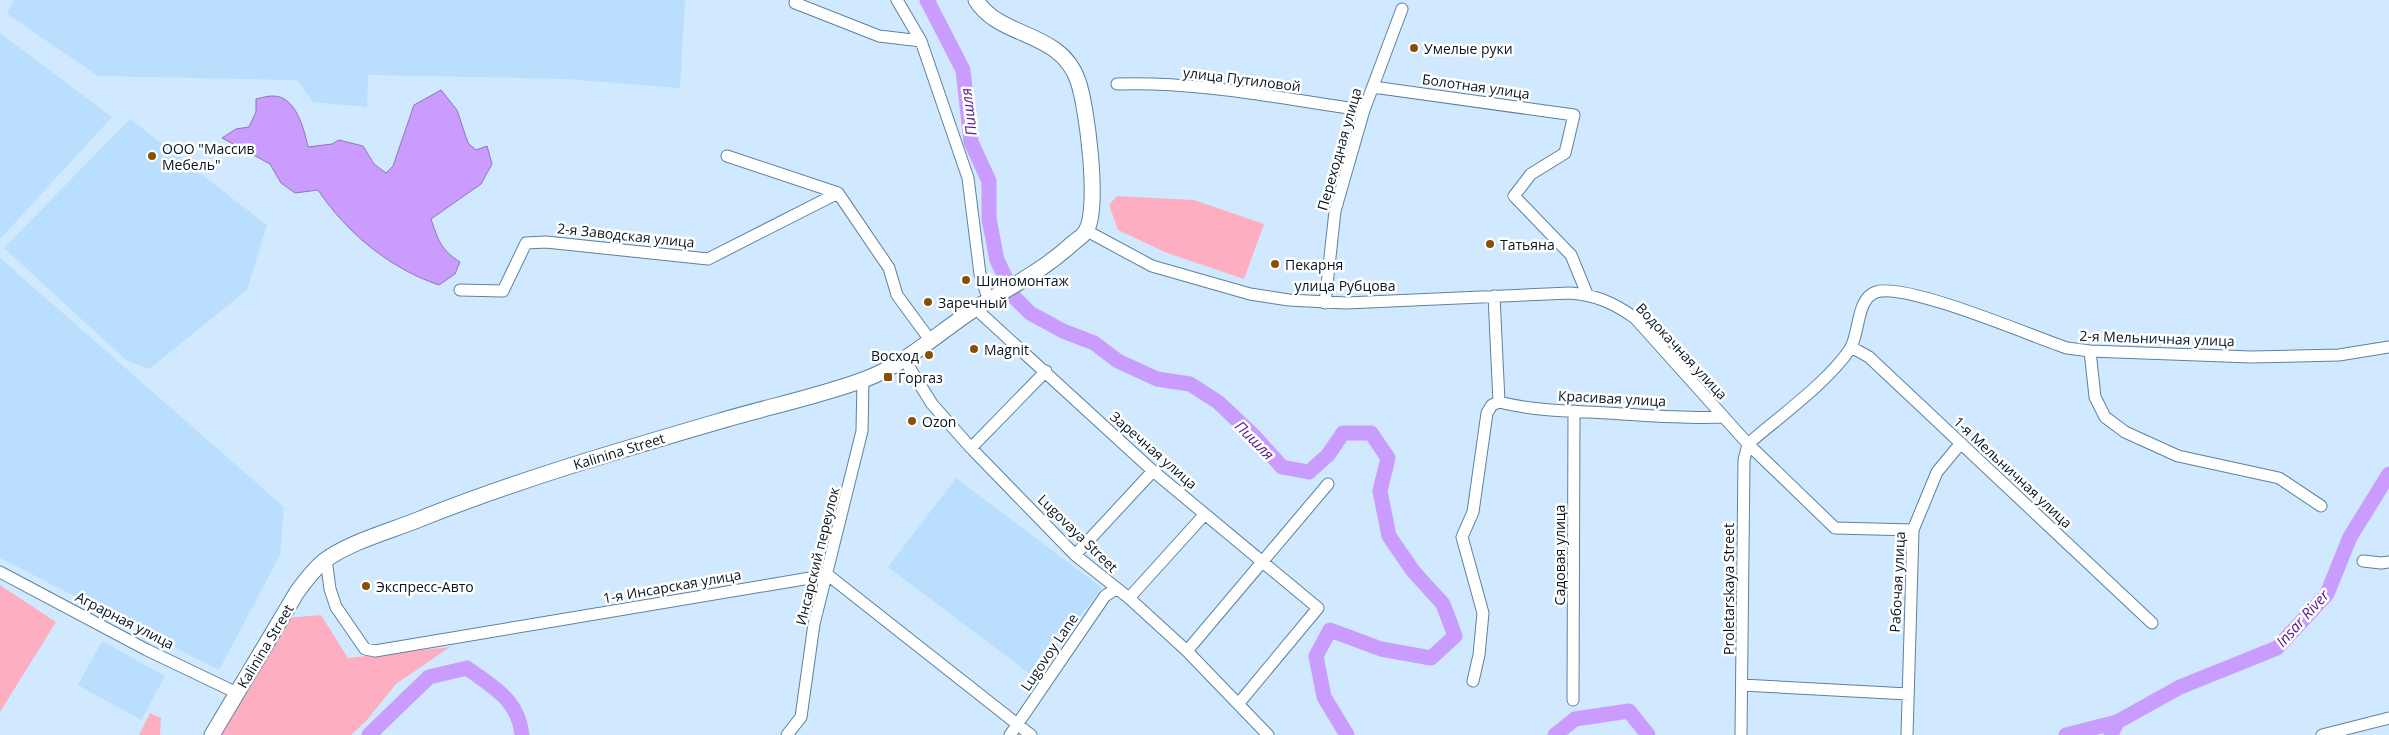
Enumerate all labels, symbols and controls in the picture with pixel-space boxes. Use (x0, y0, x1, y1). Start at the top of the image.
place label: Умелые руки (1424, 39, 1513, 58)
marker: Умелые руки (1408, 42, 1420, 54)
street label: улица Путиловой (1182, 62, 1302, 96)
street label: Болотная улица (1421, 69, 1531, 103)
street label: Переходная улица (1312, 85, 1366, 213)
water label: Пишля (955, 87, 981, 137)
place label: ООО "Массив Мебель" (162, 139, 255, 174)
marker: ООО "Массив Мебель" (146, 150, 158, 162)
street label: 2-я Заводская улица (556, 218, 696, 252)
place label: Татьяна (1500, 235, 1555, 254)
marker: Татьяна (1484, 238, 1496, 250)
place label: Пекарня (1285, 255, 1343, 274)
marker: Пекарня (1269, 258, 1281, 270)
place label: Шиномонтаж (976, 271, 1070, 290)
marker: Шиномонтаж (960, 274, 972, 286)
street label: улица Рубцова (1295, 276, 1395, 295)
place label: Заречный (938, 293, 1007, 312)
marker: Заречный (922, 296, 934, 308)
street label: Водокачная улица (1632, 298, 1732, 404)
street label: 2-я Мельничная улица (2079, 326, 2235, 350)
place label: Magnit (984, 340, 1029, 359)
marker: Magnit (968, 343, 980, 355)
place label: Восход (871, 346, 919, 365)
marker: Восход (923, 349, 935, 361)
place label: Горгаз (898, 368, 943, 387)
marker: Горгаз (882, 371, 894, 383)
street label: Красивая улица (1557, 386, 1667, 410)
street label: Заречная улица (1106, 407, 1202, 493)
place label: Ozon (922, 412, 956, 431)
street label: 1-я Мельничная улица (1950, 412, 2076, 532)
marker: Ozon (906, 415, 918, 427)
water label: Пишля (1231, 416, 1279, 464)
street label: Kalinina Street (571, 428, 667, 474)
street label: Инсарский переулок (791, 484, 844, 627)
street label: Lugovaya Street (1034, 490, 1122, 576)
street label: Садовая улица (1550, 505, 1569, 605)
street label: Proletarskaya Street (1719, 523, 1738, 655)
street label: Рабочая улица (1885, 531, 1909, 633)
street label: 1-я Инсарская улица (601, 564, 743, 608)
place label: Экспресс-Авто (376, 577, 474, 596)
marker: Экспресс-Авто (360, 580, 372, 592)
water label: Insar River (2271, 584, 2334, 651)
street label: Аграрная улица (72, 587, 178, 653)
street label: Kalinina Street (232, 601, 298, 691)
street label: Lugovoy Lane (1016, 609, 1082, 694)

